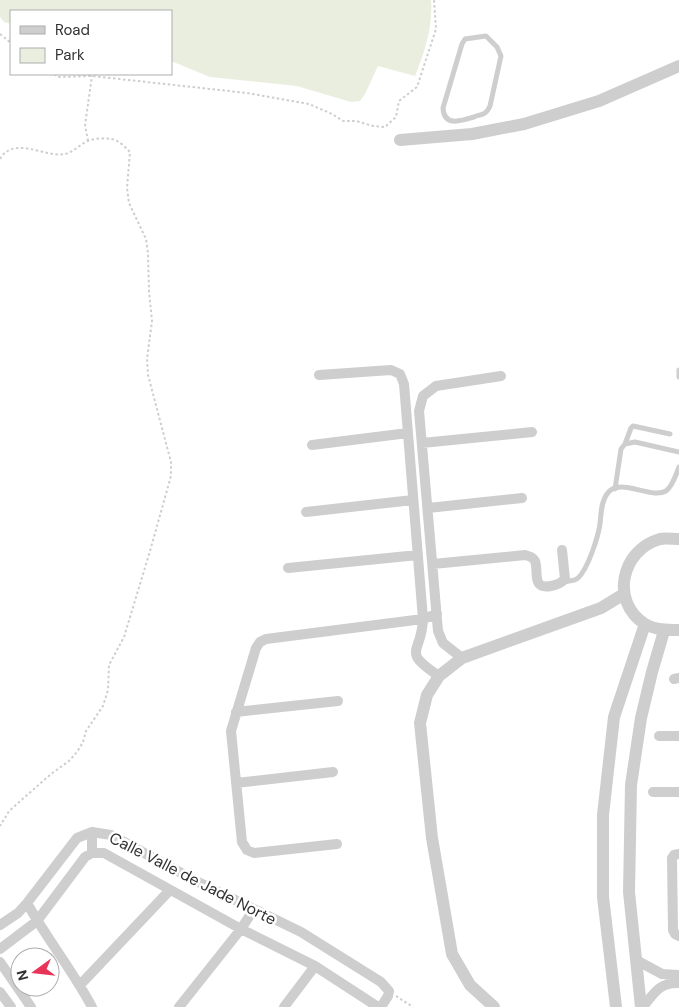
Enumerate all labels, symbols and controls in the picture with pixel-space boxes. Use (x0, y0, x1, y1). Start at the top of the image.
legend (10, 10, 172, 75)
text: Road (55, 20, 90, 40)
text: Park (55, 45, 85, 65)
street label: Calle Valle de Jade Norte (106, 827, 280, 930)
north arrow (10, 947, 60, 997)
text: N (12, 968, 32, 983)

